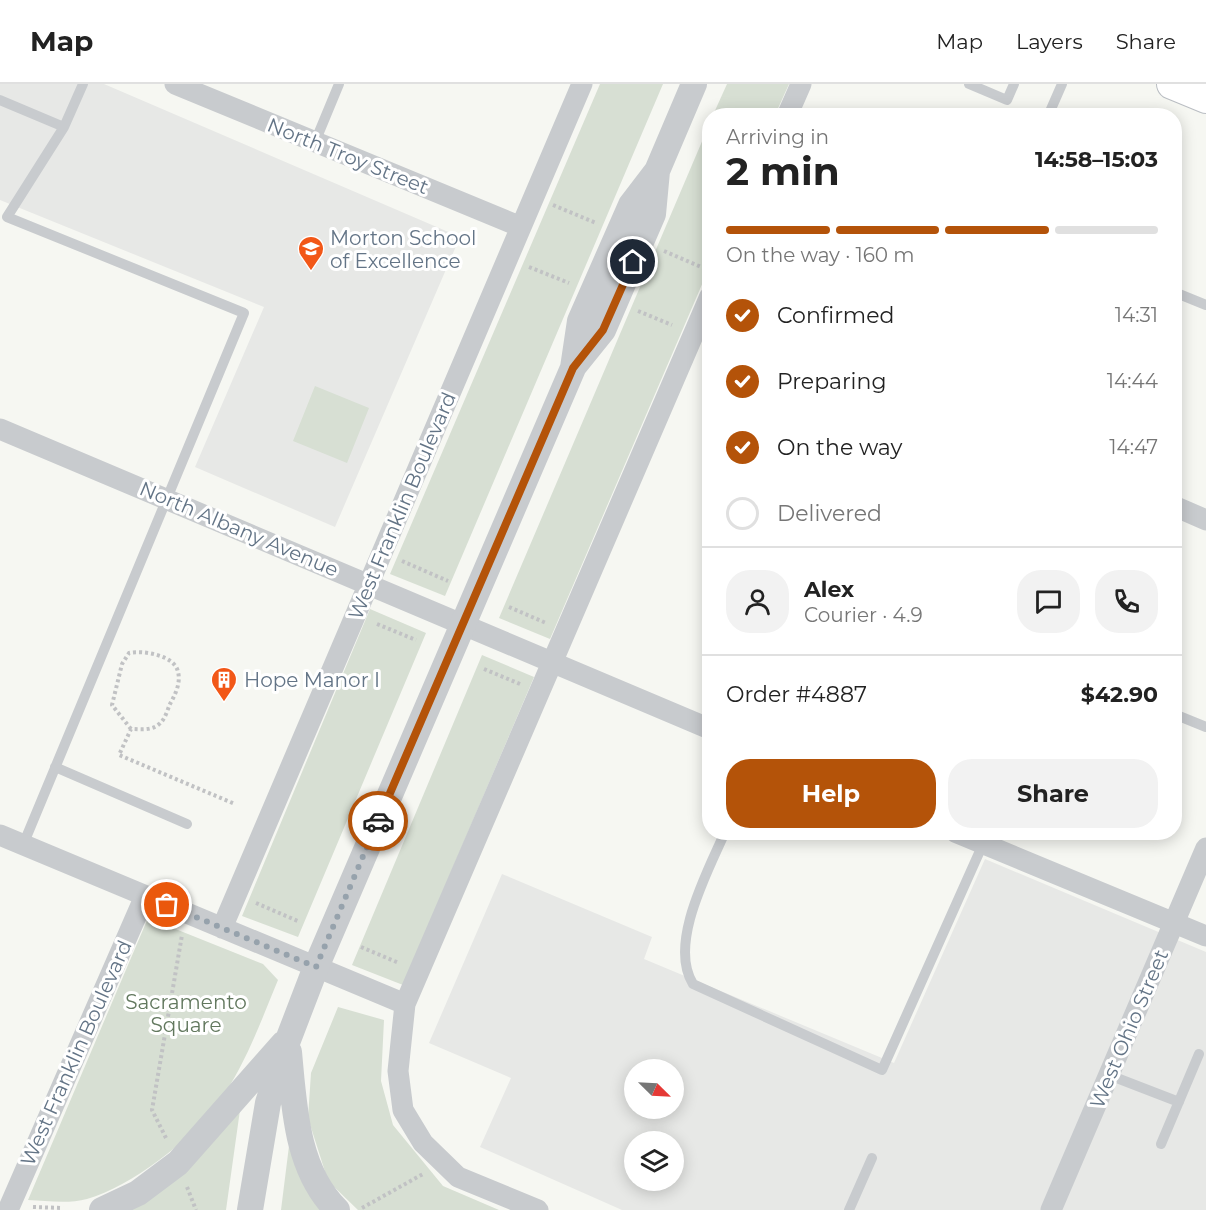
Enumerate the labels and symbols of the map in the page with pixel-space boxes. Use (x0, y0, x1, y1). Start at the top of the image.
street label: North Troy Street (264, 113, 432, 199)
place label: Morton School of Excellence (330, 226, 476, 273)
school or university icon: Morton School of Excellence (296, 234, 326, 272)
pin (607, 236, 658, 287)
street label: West Franklin Boulevard (343, 389, 461, 623)
street label: North Albany Avenue (136, 476, 342, 582)
building icon: Hope Manor I (209, 665, 239, 703)
place label: Hope Manor I (244, 668, 380, 692)
courier (348, 791, 408, 851)
pin (141, 879, 192, 930)
street label: West Franklin Boulevard (15, 936, 137, 1170)
street label: West Ohio Street (1085, 946, 1173, 1112)
park label: Sacramento Square (125, 990, 247, 1037)
north arrow (624, 1059, 684, 1119)

